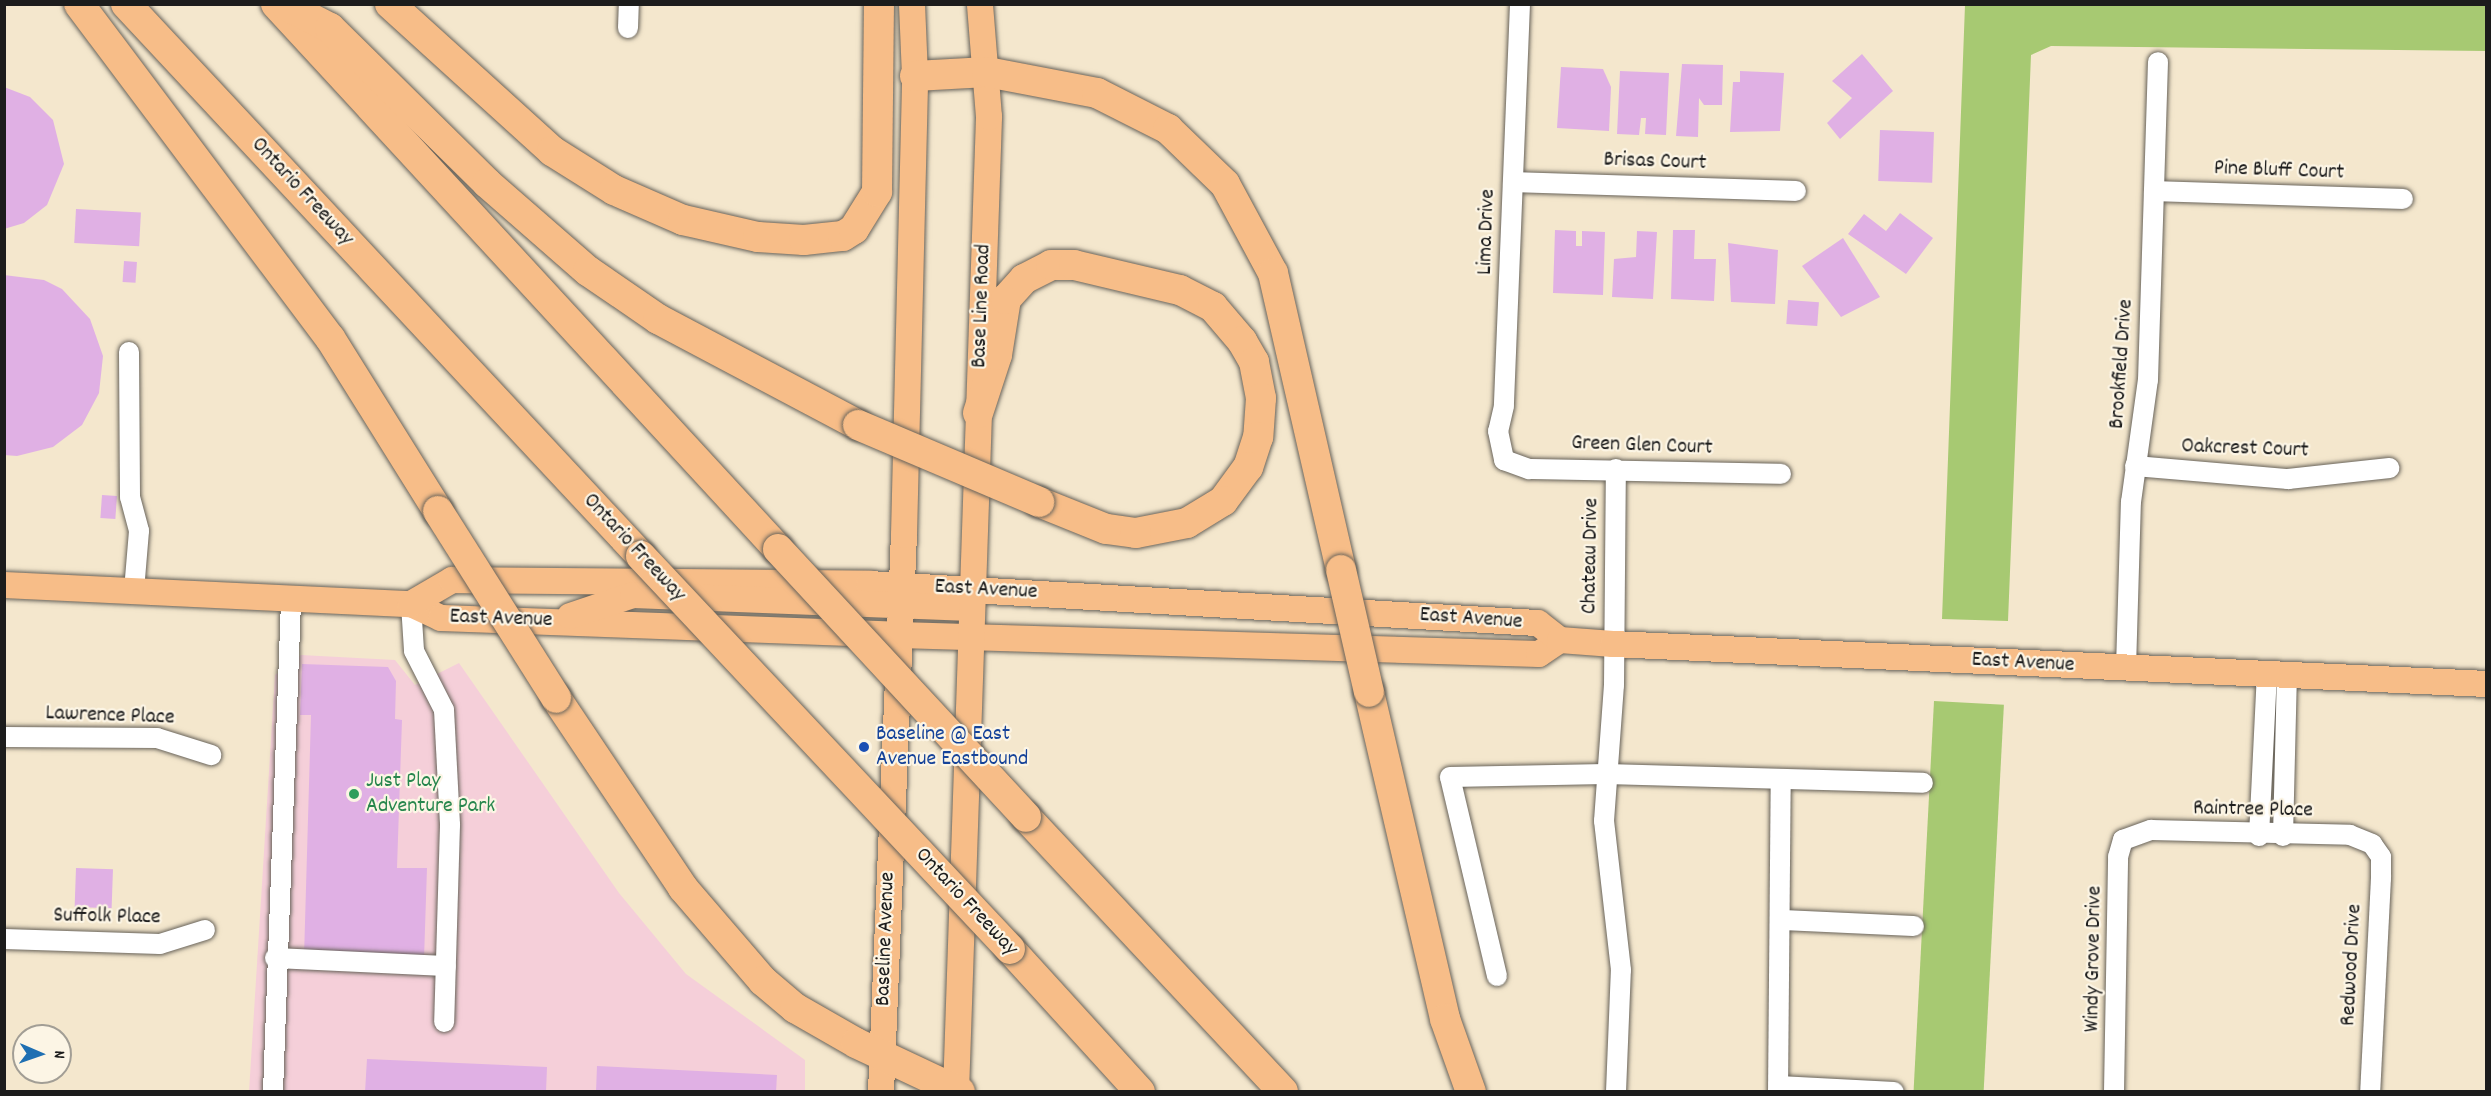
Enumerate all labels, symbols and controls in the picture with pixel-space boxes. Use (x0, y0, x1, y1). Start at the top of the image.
street label: Ontario Freeway (245, 132, 359, 252)
street label: Brisas Court (1603, 147, 1707, 177)
street label: Pine Bluff Court (2213, 156, 2345, 186)
street label: Lima Drive (1472, 189, 1502, 275)
street label: Base Line Road (967, 244, 997, 368)
street label: Brookfield Drive (2104, 298, 2140, 430)
street label: Green Glen Court (1571, 430, 1713, 462)
street label: Oakcrest Court (2181, 434, 2309, 464)
street label: Ontario Freeway (577, 488, 691, 608)
street label: Chateau Drive (1577, 498, 1605, 614)
street label: East Avenue (934, 574, 1038, 606)
street label: East Avenue (1419, 602, 1523, 636)
street label: East Avenue (449, 604, 553, 634)
street label: East Avenue (1971, 647, 2075, 679)
street label: Lawrence Place (45, 701, 175, 731)
place label: Baseline @ East Avenue Eastbound (876, 721, 1028, 772)
marker: Baseline @ East Avenue Eastbound (857, 740, 871, 754)
place label: Just Play Adventure Park (366, 768, 495, 819)
marker: Just Play Adventure Park (347, 787, 361, 801)
street label: Raintree Place (2193, 796, 2313, 824)
street label: Ontario Freeway (909, 842, 1023, 962)
street label: Baseline Avenue (870, 872, 902, 1006)
street label: Windy Grove Drive (2080, 886, 2108, 1032)
street label: Suffolk Place (53, 903, 161, 931)
street label: Redwood Drive (2336, 903, 2368, 1027)
north arrow (12, 1024, 72, 1084)
text: N (47, 1050, 70, 1059)

